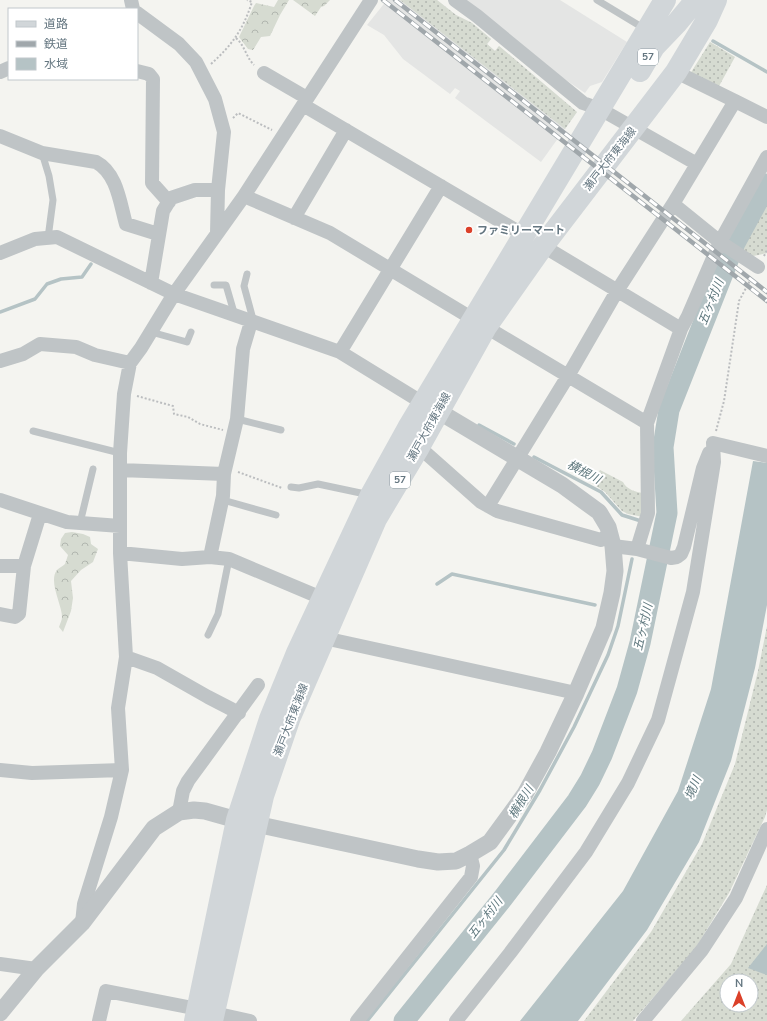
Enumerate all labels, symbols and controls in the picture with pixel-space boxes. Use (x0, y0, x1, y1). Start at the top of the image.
legend (8, 8, 138, 80)
text: 道路 (44, 16, 68, 32)
text: 鉄道 (44, 36, 68, 52)
road number: 57 (638, 49, 658, 65)
text: 水域 (44, 56, 68, 72)
street label: 瀬戸大府東海線 (580, 124, 640, 194)
place label: ファミリーマート (477, 223, 565, 238)
marker: ファミリーマート (464, 225, 474, 235)
water label: 五ヶ村川 (695, 275, 728, 327)
street label: 瀬戸大府東海線 (404, 390, 454, 464)
water label: 横根川 (564, 456, 605, 488)
road number: 57 (390, 472, 410, 488)
water label: 五ヶ村川 (630, 600, 657, 652)
street label: 瀬戸大府東海線 (270, 681, 312, 759)
water label: 境川 (681, 772, 706, 802)
water label: 横根川 (505, 781, 538, 822)
water label: 五ヶ村川 (464, 893, 507, 942)
north arrow (719, 973, 759, 1013)
text: N (735, 976, 743, 991)

